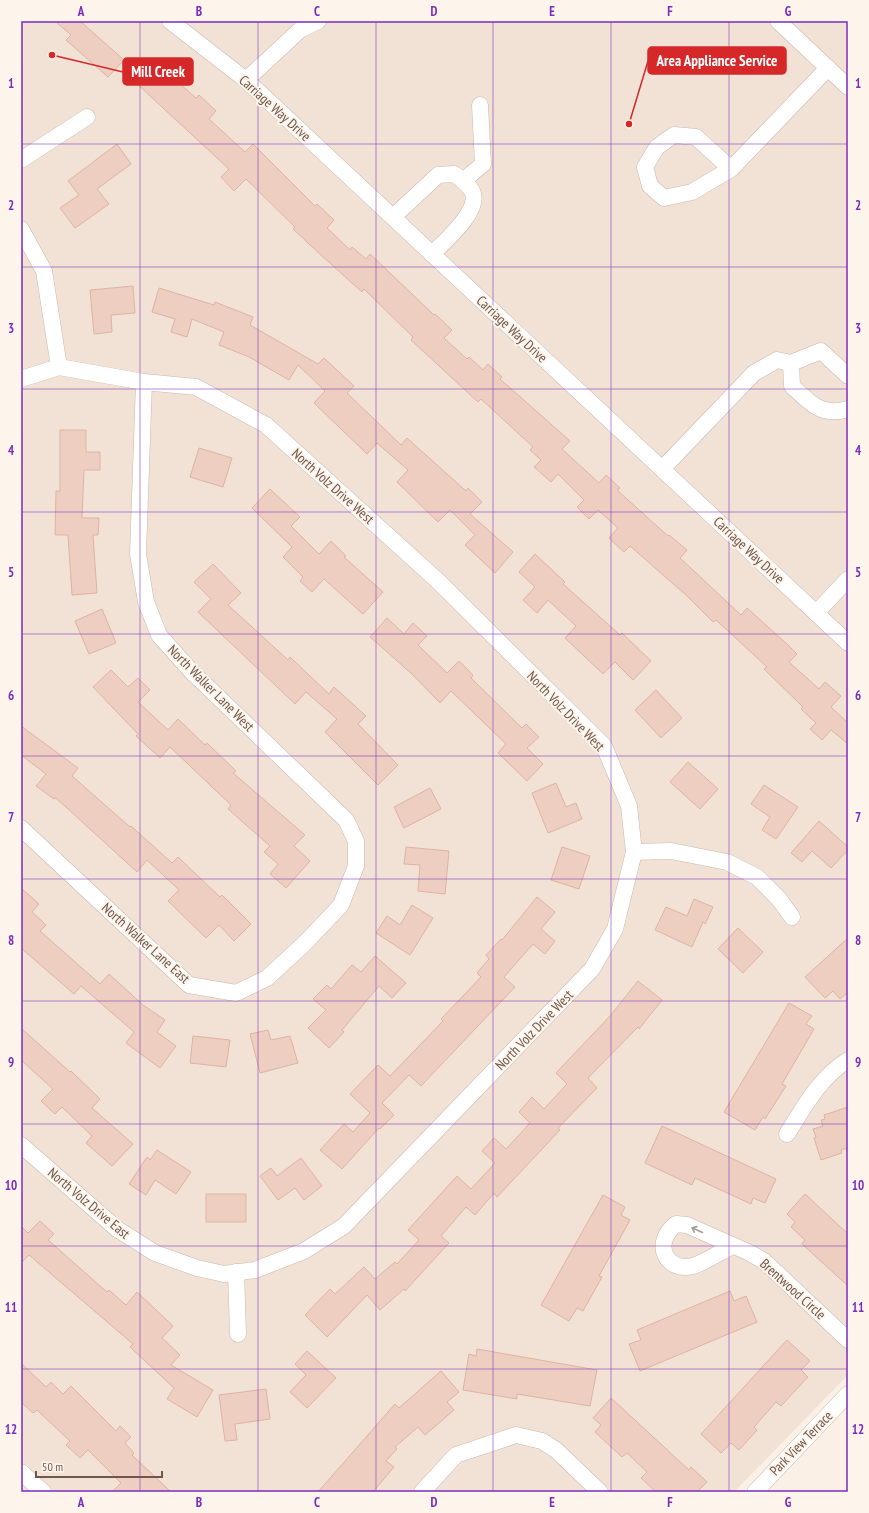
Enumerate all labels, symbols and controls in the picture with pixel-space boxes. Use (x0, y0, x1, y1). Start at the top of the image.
text: A (77, 3, 85, 20)
text: B (196, 3, 202, 20)
text: C (314, 3, 320, 20)
text: D (431, 3, 438, 20)
text: E (549, 3, 555, 20)
text: F (667, 3, 673, 20)
text: G (785, 3, 792, 20)
callout: Area Appliance Service (648, 47, 786, 74)
text: Area Appliance Service (656, 51, 777, 70)
callout: Mill Creek (123, 58, 193, 85)
text: Mill Creek (131, 62, 186, 81)
street label: Carriage Way Drive (235, 71, 315, 145)
text: 1 (8, 75, 14, 92)
text: 1 (855, 75, 861, 92)
text: 2 (8, 197, 14, 214)
text: 2 (855, 197, 861, 214)
street label: Carriage Way Drive (473, 292, 551, 367)
text: 3 (8, 320, 14, 337)
text: 3 (855, 320, 861, 337)
text: 4 (8, 442, 15, 459)
text: 4 (855, 442, 862, 459)
street label: North Volz Drive West (288, 444, 378, 528)
street label: Carriage Way Drive (710, 513, 788, 588)
text: 5 (8, 564, 14, 581)
text: 5 (855, 564, 861, 581)
street label: North Walker Lane West (164, 641, 258, 735)
street label: North Volz Drive West (523, 667, 609, 755)
text: 6 (8, 687, 14, 704)
text: 6 (855, 687, 861, 704)
text: 7 (8, 809, 14, 826)
text: 7 (855, 809, 861, 826)
street label: North Walker Lane East (98, 899, 194, 987)
text: 8 (8, 932, 14, 949)
text: 8 (855, 932, 861, 949)
street label: North Volz Drive West (491, 986, 577, 1074)
text: 9 (8, 1054, 14, 1071)
text: 9 (855, 1054, 861, 1071)
street label: North Volz Drive East (44, 1163, 134, 1243)
text: 10 (5, 1177, 17, 1194)
text: 10 (852, 1177, 864, 1194)
one-way arrow (691, 1226, 703, 1233)
street label: Brentwood Circle (756, 1255, 830, 1324)
text: 11 (5, 1299, 17, 1316)
text: 11 (852, 1299, 864, 1316)
street label: Park View Terrace (766, 1407, 837, 1479)
text: 12 (5, 1421, 17, 1438)
text: 12 (852, 1421, 864, 1438)
scale bar (36, 1453, 162, 1479)
text: 50 m (42, 1459, 63, 1474)
text: A (77, 1494, 85, 1511)
text: B (196, 1494, 202, 1511)
text: C (314, 1494, 320, 1511)
text: D (431, 1494, 438, 1511)
text: E (549, 1494, 555, 1511)
text: F (667, 1494, 673, 1511)
text: G (785, 1494, 792, 1511)

